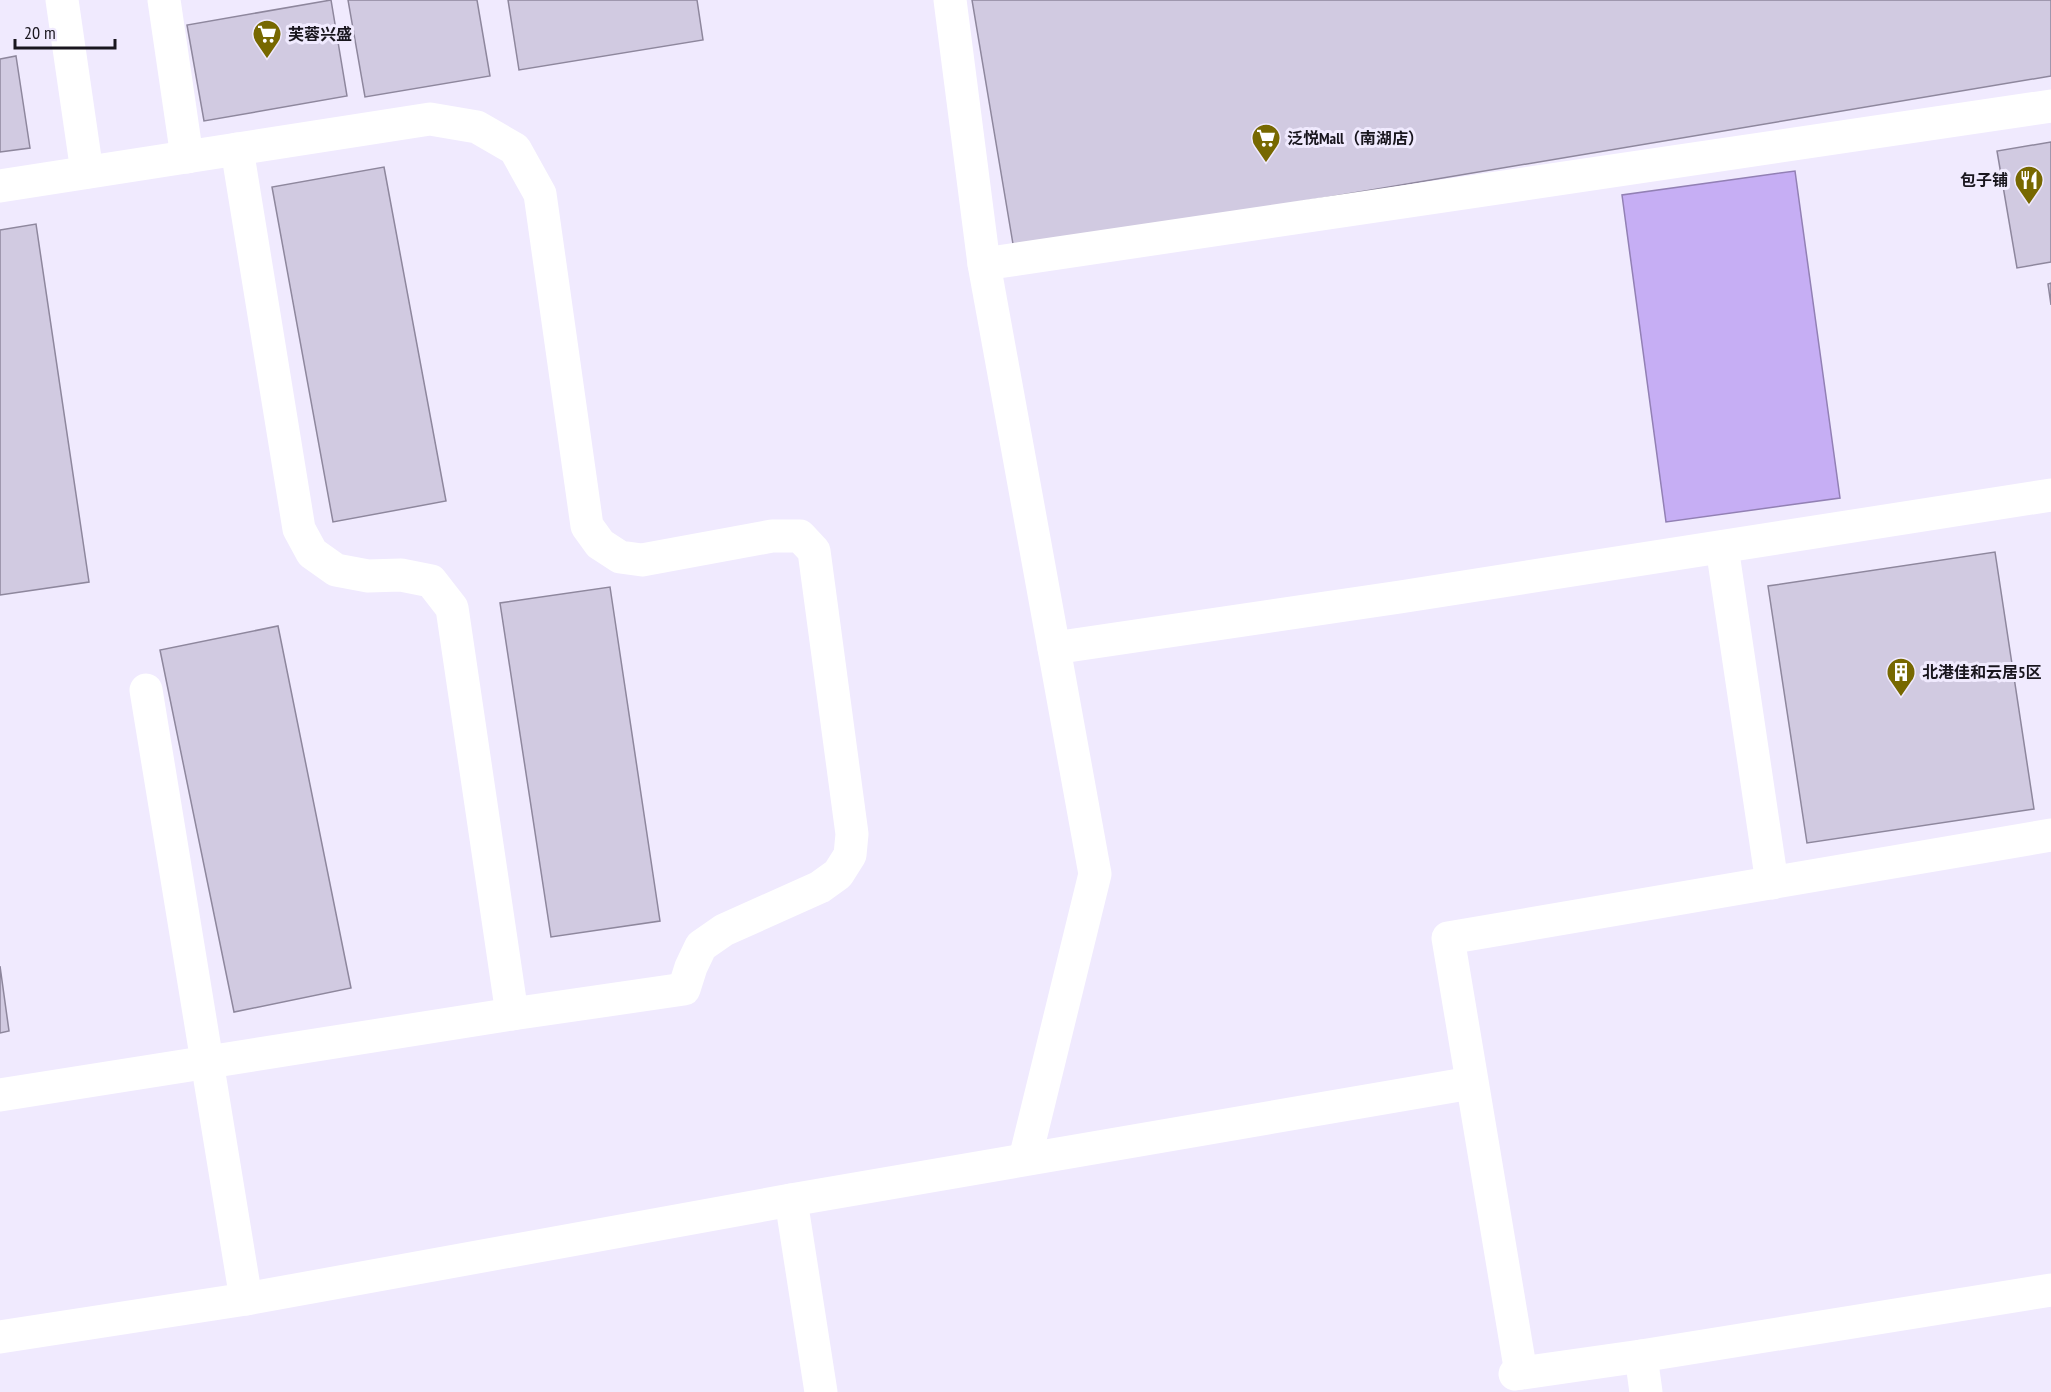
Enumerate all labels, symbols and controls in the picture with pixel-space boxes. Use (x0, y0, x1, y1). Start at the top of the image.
scale bar (15, 12, 116, 50)
supermarket icon: 芙蓉兴盛 (251, 18, 283, 60)
text: 20 m (24, 21, 56, 44)
place label: 芙蓉兴盛 (288, 24, 352, 44)
supermarket icon: 泛悦Mall（南湖店） (1250, 122, 1282, 164)
place label: 泛悦Mall（南湖店） (1287, 128, 1424, 148)
restaurant icon: 包子铺 (2013, 164, 2045, 206)
place label: 包子铺 (1960, 170, 2008, 190)
building icon: 北港佳和云居5区 (1885, 656, 1917, 698)
place label: 北港佳和云居5区 (1922, 662, 2042, 682)

